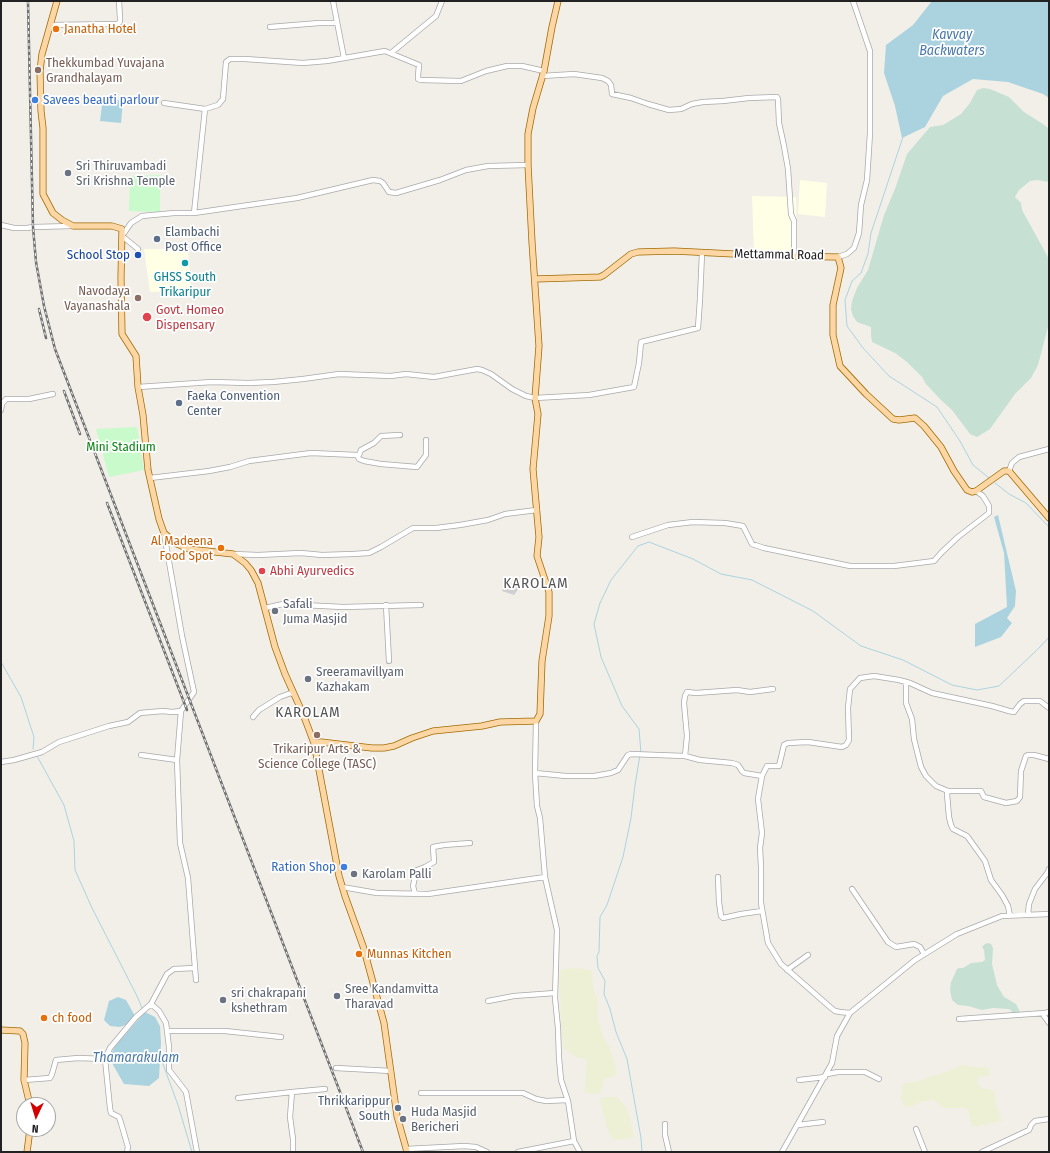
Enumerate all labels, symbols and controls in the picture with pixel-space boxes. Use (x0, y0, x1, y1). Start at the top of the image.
place label: Janatha Hotel (64, 21, 136, 37)
marker: Janatha Hotel (51, 24, 61, 34)
water label: Kavvay Backwaters (919, 27, 985, 60)
place label: Thekkumbad Yuvajana Grandhalayam (46, 55, 165, 86)
marker: Thekkumbad Yuvajana Grandhalayam (33, 65, 43, 75)
place label: Savees beauti parlour (43, 92, 159, 108)
marker: Savees beauti parlour (30, 95, 40, 105)
place label: Sri Thiruvambadi Sri Krishna Temple (76, 158, 175, 189)
marker: Sri Thiruvambadi Sri Krishna Temple (63, 168, 73, 178)
place label: Elambachi Post Office (165, 224, 222, 255)
marker: Elambachi Post Office (152, 234, 162, 244)
street label: Mettammal Road (734, 246, 824, 264)
place label: School Stop (67, 247, 130, 263)
marker: School Stop (133, 250, 143, 260)
marker: GHSS South Trikaripur (180, 258, 190, 268)
place label: GHSS South Trikaripur (154, 269, 216, 300)
place label: Navodaya Vayanashala (64, 283, 130, 314)
marker: Navodaya Vayanashala (133, 293, 143, 303)
place label: Govt. Homeo Dispensary (156, 302, 224, 333)
marker: Govt. Homeo Dispensary (141, 311, 153, 323)
place label: Faeka Convention Center (187, 388, 280, 419)
marker: Faeka Convention Center (174, 398, 184, 408)
park label: Mini Stadium (86, 439, 156, 455)
place label: Al Madeena Food Spot (151, 533, 213, 564)
marker: Al Madeena Food Spot (216, 543, 226, 553)
place label: Abhi Ayurvedics (270, 563, 354, 579)
marker: Abhi Ayurvedics (257, 566, 267, 576)
district label: KAROLAM (503, 575, 569, 593)
place label: Safali Juma Masjid (283, 596, 347, 627)
marker: Safali Juma Masjid (270, 606, 280, 616)
place label: Sreeramavillyam Kazhakam (316, 664, 404, 695)
marker: Sreeramavillyam Kazhakam (303, 674, 313, 684)
district label: KAROLAM (275, 704, 341, 722)
marker: Trikaripur Arts & Science College (TASC) (312, 730, 322, 740)
place label: Trikaripur Arts & Science College (TASC) (258, 741, 376, 772)
place label: Ration Shop (271, 859, 336, 875)
marker: Ration Shop (339, 862, 349, 872)
place label: Karolam Palli (362, 866, 431, 882)
marker: Karolam Palli (349, 869, 359, 879)
place label: Munnas Kitchen (367, 946, 452, 962)
marker: Munnas Kitchen (354, 949, 364, 959)
place label: Sree Kandamvitta Tharavad (345, 981, 439, 1012)
place label: sri chakrapani kshethram (231, 985, 306, 1016)
marker: Sree Kandamvitta Tharavad (332, 991, 342, 1001)
marker: sri chakrapani kshethram (218, 995, 228, 1005)
place label: ch food (52, 1010, 92, 1026)
marker: ch food (39, 1013, 49, 1023)
water label: Thamarakulam (93, 1050, 179, 1066)
place label: Thrikkarippur South (318, 1093, 390, 1124)
north arrow (16, 1097, 56, 1137)
marker: Thrikkarippur South (393, 1103, 403, 1113)
place label: Huda Masjid Bericheri (411, 1104, 477, 1135)
marker: Huda Masjid Bericheri (398, 1114, 408, 1124)
text: N (31, 1122, 39, 1135)

